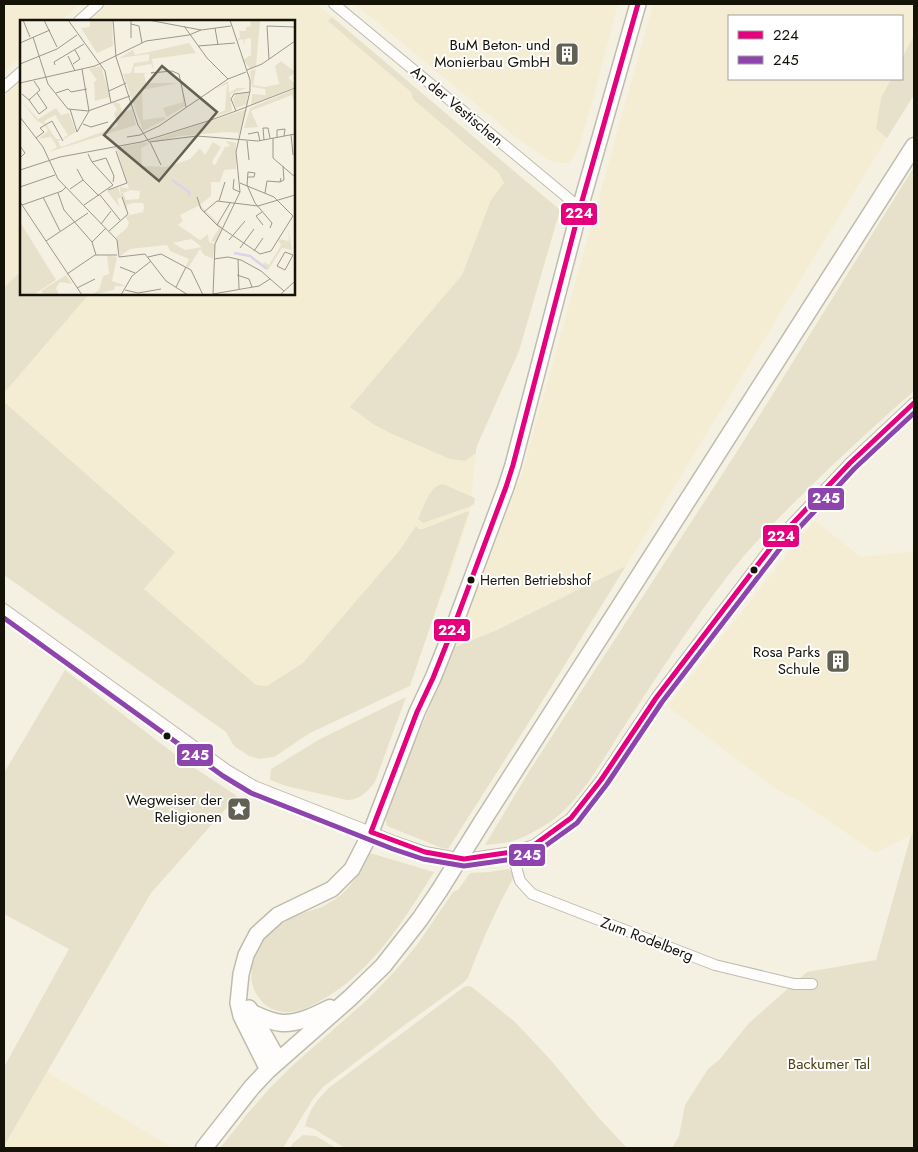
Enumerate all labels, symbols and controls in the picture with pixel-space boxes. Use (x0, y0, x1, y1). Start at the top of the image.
legend (728, 15, 903, 80)
inset map (20, 20, 295, 295)
text: 224 (773, 24, 799, 46)
place label: BuM Beton- und Monierbau GmbH (434, 34, 550, 73)
building icon: BuM Beton- und Monierbau GmbH (554, 41, 580, 67)
text: 245 (773, 49, 799, 71)
street label: An der Vestischen (406, 61, 508, 151)
line badge: 224 (560, 202, 598, 226)
text: 224 (565, 203, 593, 223)
line badge: 245 (807, 487, 845, 511)
text: 245 (812, 488, 840, 508)
line badge: 224 (762, 524, 800, 548)
text: 224 (767, 526, 795, 546)
unlabelled marker (749, 565, 759, 575)
place label: Herten Betriebshof (480, 570, 592, 590)
marker: Herten Betriebshof (466, 575, 476, 585)
line badge: 224 (433, 618, 471, 642)
text: 224 (438, 620, 466, 640)
place label: Rosa Parks Schule (753, 641, 820, 680)
building icon: Rosa Parks Schule (825, 648, 851, 674)
unlabelled marker (162, 731, 172, 741)
line badge: 245 (176, 743, 214, 767)
text: 245 (181, 745, 209, 765)
place label: Wegweiser der Religionen (126, 789, 223, 828)
place icon: Wegweiser der Religionen (226, 796, 252, 822)
line badge: 245 (508, 843, 546, 867)
text: 245 (513, 845, 541, 865)
street label: Zum Rodelberg (597, 911, 697, 967)
park label: Backumer Tal (788, 1053, 870, 1075)

